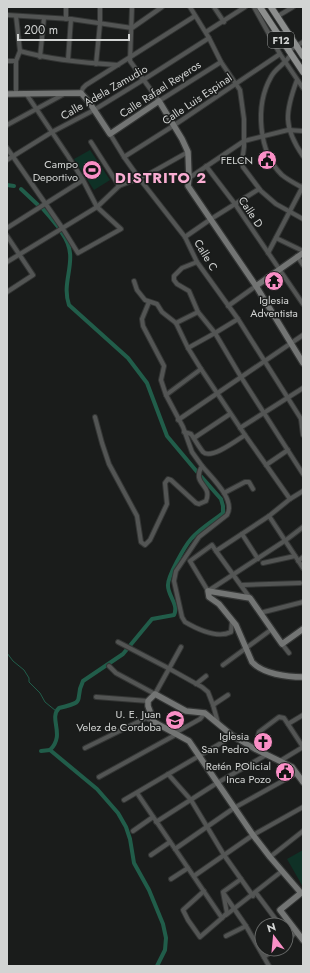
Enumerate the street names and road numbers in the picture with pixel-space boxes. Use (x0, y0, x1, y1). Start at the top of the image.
road number: F12 (268, 32, 294, 48)
street label: Calle Rafael Reyeros (116, 56, 204, 121)
street label: Calle Adela Zamudio (58, 61, 150, 123)
street label: Calle Luis Espinal (159, 70, 235, 128)
street label: Calle D (235, 193, 268, 231)
street label: Calle C (190, 236, 222, 274)

